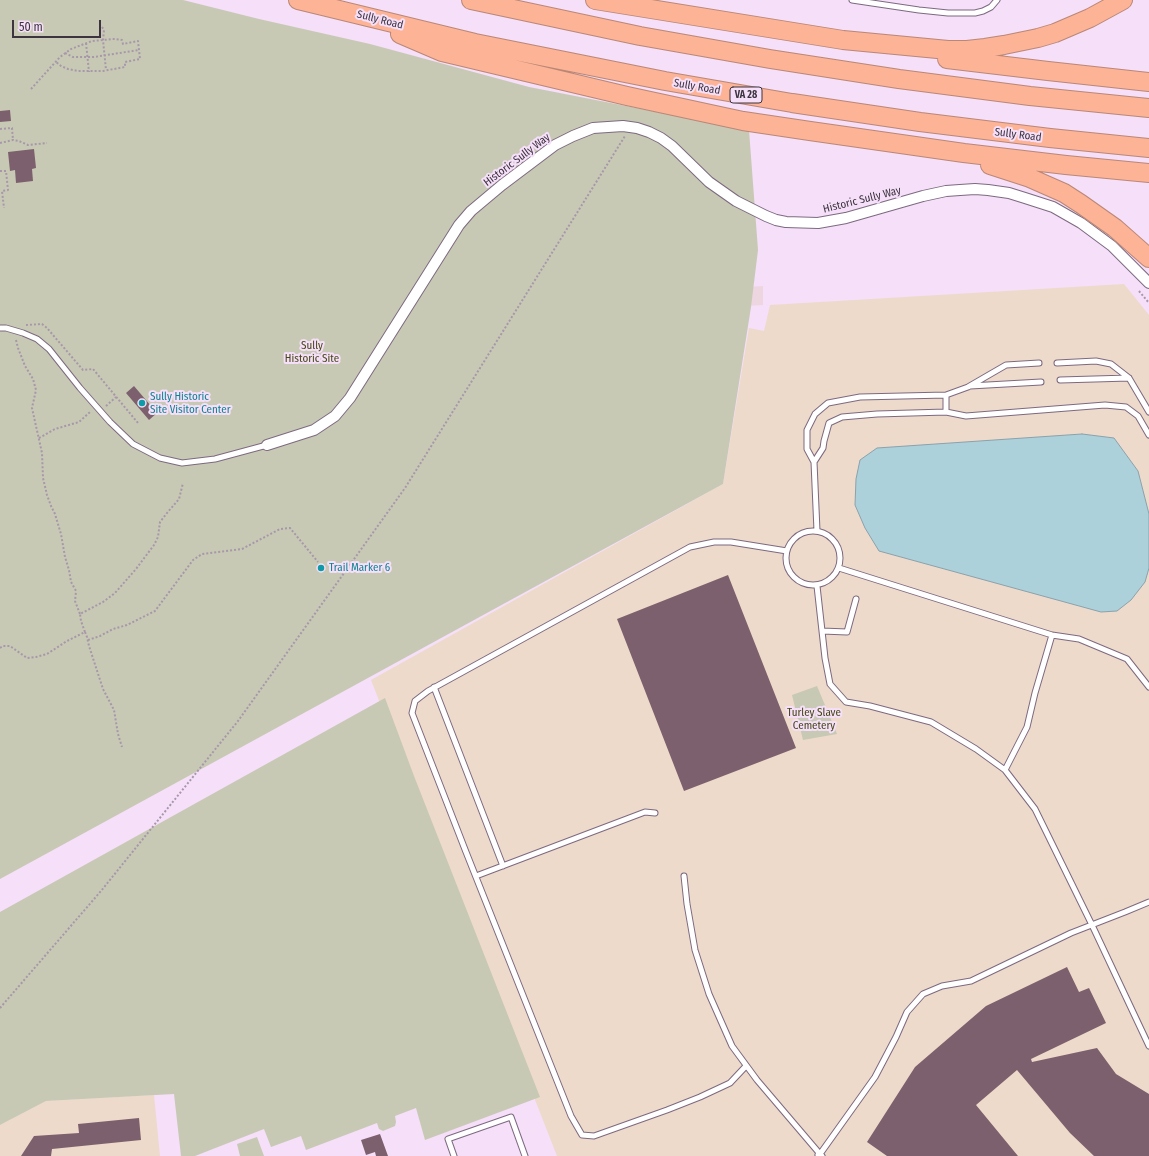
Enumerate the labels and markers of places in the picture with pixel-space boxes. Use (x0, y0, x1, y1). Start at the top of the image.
place label: Sully Historic Site Visitor Center (150, 390, 230, 416)
marker: Sully Historic Site Visitor Center (137, 398, 147, 408)
place label: Trail Marker 6 (329, 561, 390, 575)
marker: Trail Marker 6 (316, 563, 326, 573)

